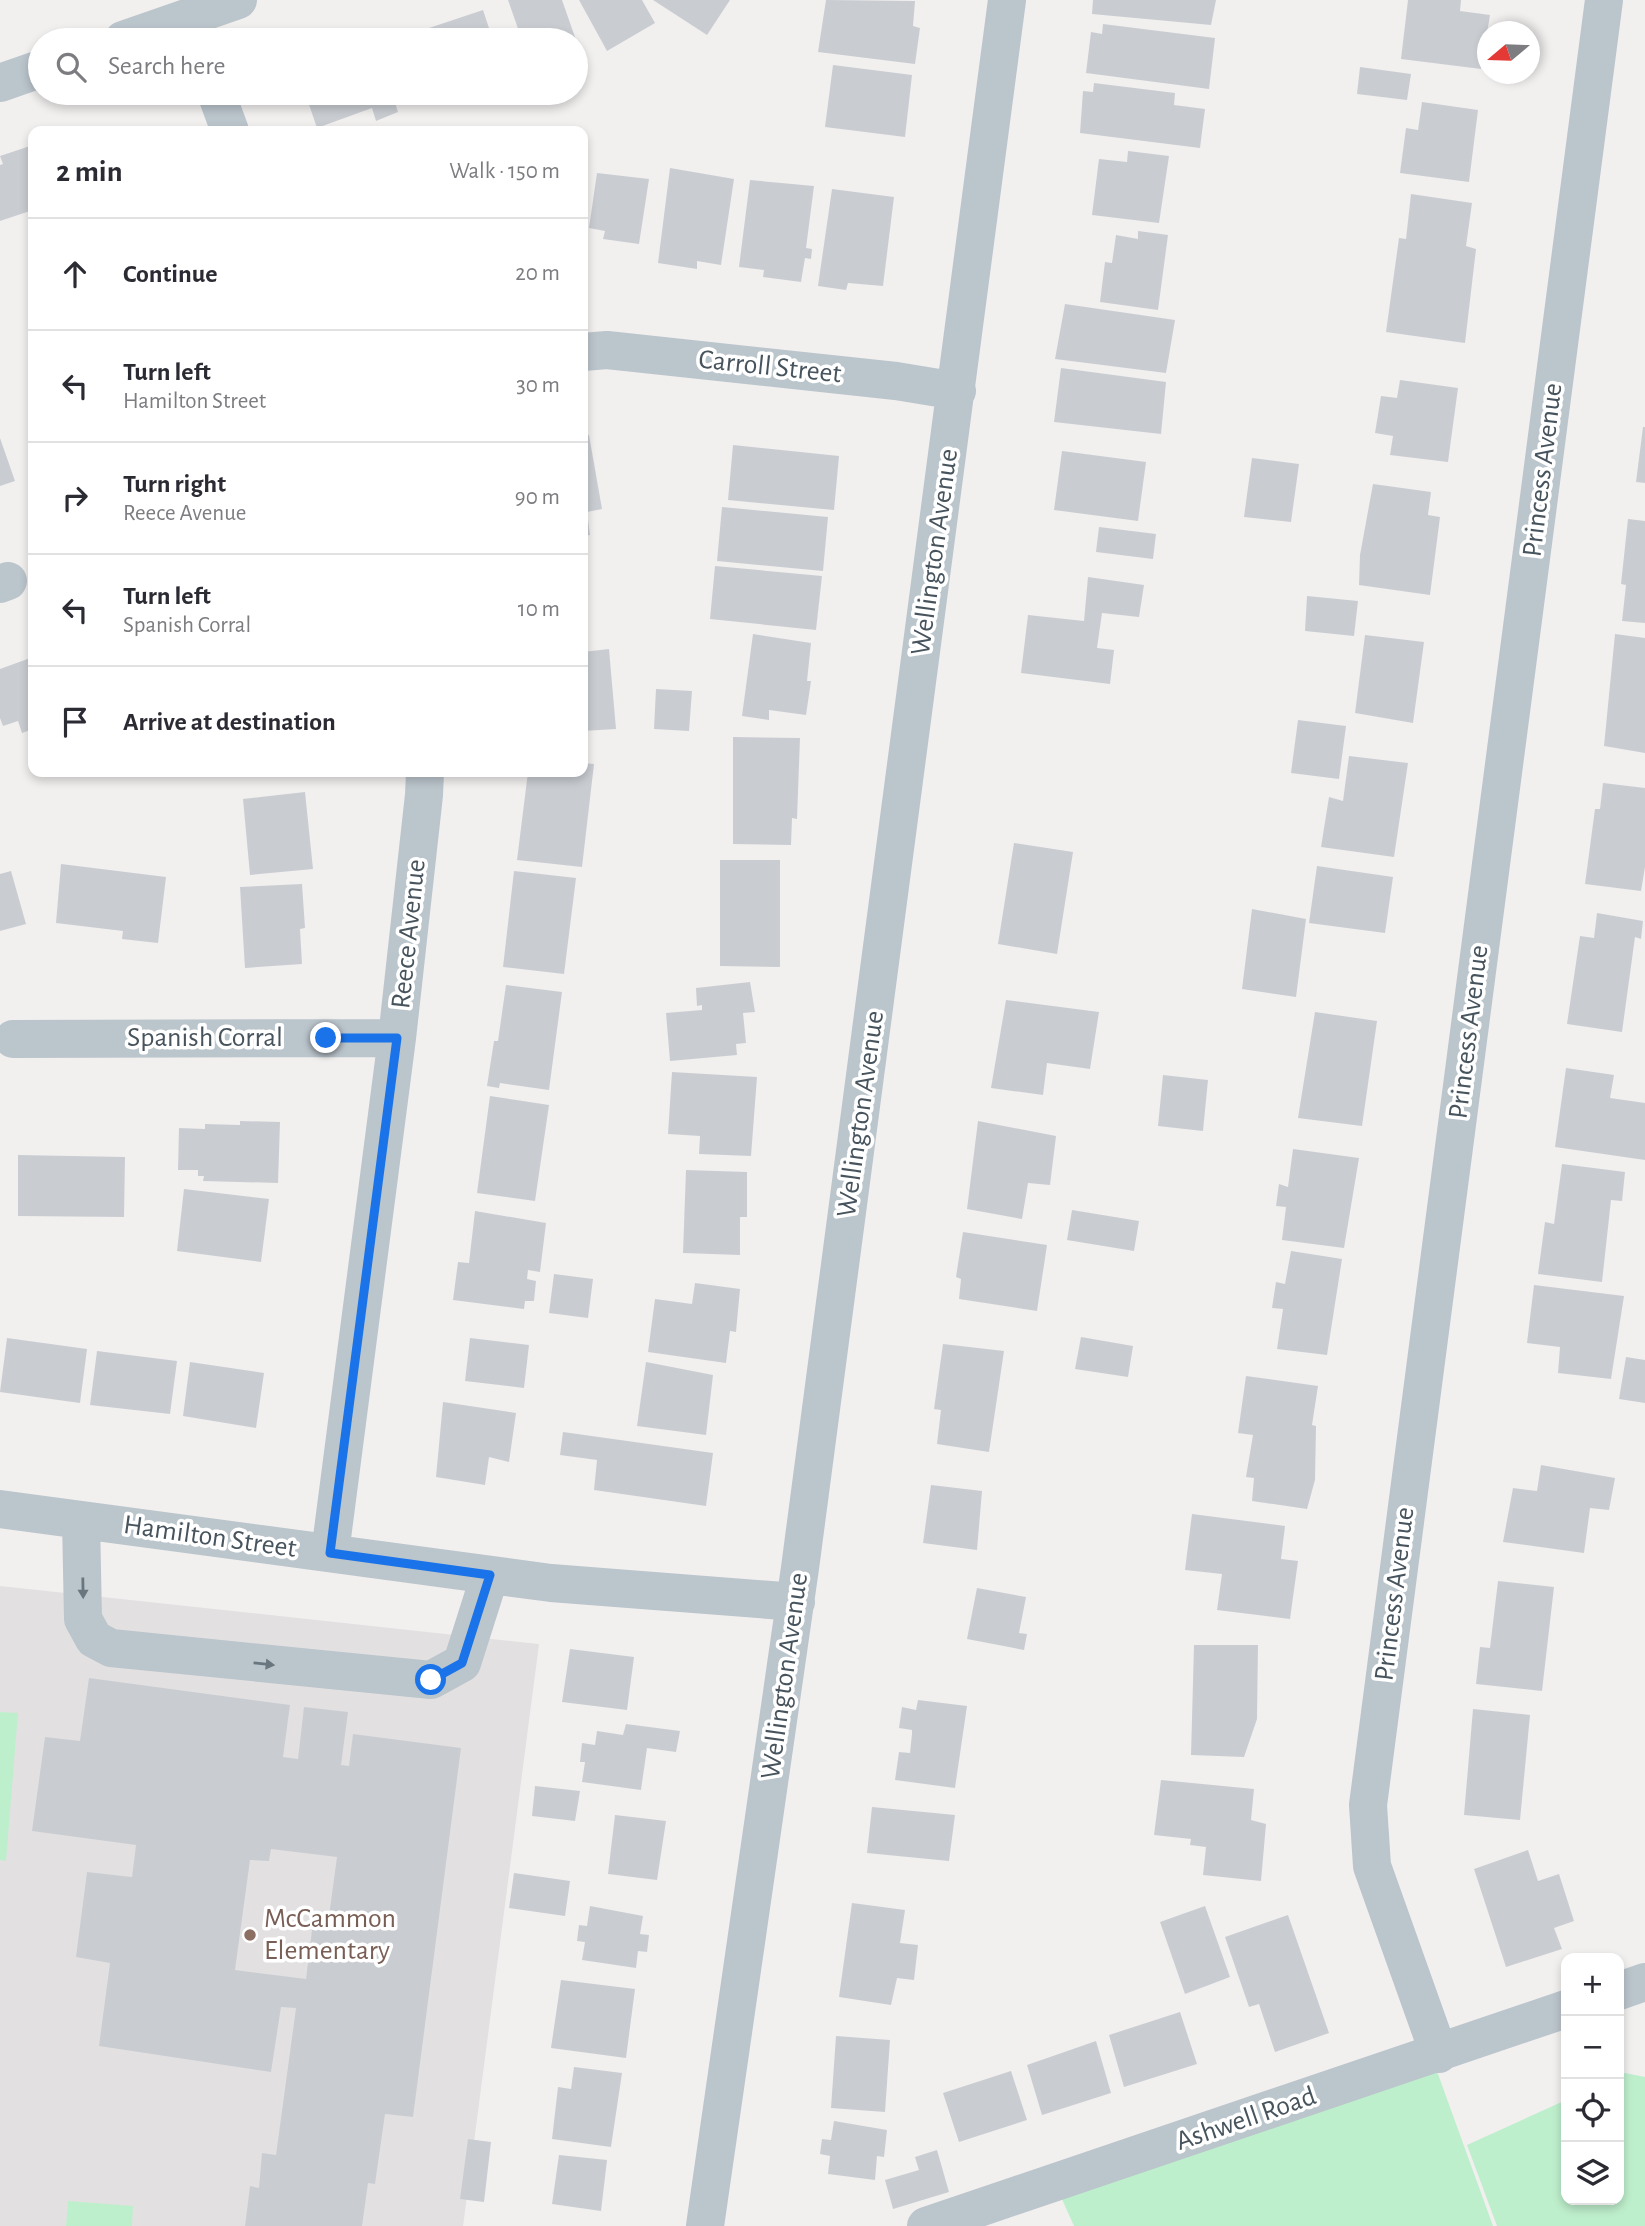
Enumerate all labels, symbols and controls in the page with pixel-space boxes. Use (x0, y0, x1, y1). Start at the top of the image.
north arrow (1477, 21, 1540, 84)
search box (28, 28, 588, 105)
icon: search (52, 48, 90, 86)
text: Search here (108, 53, 226, 79)
text: 2 min (56, 157, 123, 187)
text: Walk · 150 m (449, 160, 560, 183)
icon: ahead (56, 255, 94, 293)
text: Continue (123, 261, 218, 287)
text: 20 m (515, 262, 560, 285)
street label: Carroll Street (697, 346, 843, 388)
text: Turn left (123, 359, 211, 385)
icon: left (56, 367, 94, 405)
text: 30 m (516, 374, 560, 397)
street label: Princess Avenue (1518, 381, 1568, 559)
text: Hamilton Street (123, 390, 266, 413)
street label: Wellington Avenue (907, 447, 963, 657)
text: Turn right (123, 471, 226, 497)
icon: right (56, 479, 94, 517)
text: 90 m (515, 486, 560, 509)
text: Reece Avenue (123, 502, 246, 525)
text: Turn left (123, 583, 211, 609)
icon: left (56, 591, 94, 629)
text: 10 m (518, 598, 560, 621)
text: Spanish Corral (123, 614, 251, 637)
icon: arrive (56, 703, 94, 741)
text: Arrive at destination (123, 709, 336, 735)
street label: Reece Avenue (387, 858, 431, 1010)
street label: Princess Avenue (1444, 943, 1494, 1121)
street label: Wellington Avenue (833, 1009, 889, 1219)
route end (310, 1022, 341, 1053)
street label: Spanish Corral (127, 1024, 283, 1052)
street label: Princess Avenue (1370, 1505, 1420, 1683)
street label: Hamilton Street (122, 1511, 298, 1563)
street label: Wellington Avenue (757, 1571, 813, 1781)
one-way arrow (77, 1577, 88, 1599)
one-way arrow (253, 1658, 275, 1669)
route start (415, 1664, 446, 1695)
place label: McCammon Elementary (264, 1905, 396, 1965)
marker: McCammon Elementary (242, 1927, 258, 1943)
map controls (1561, 1953, 1624, 2205)
button: + (1561, 1953, 1624, 2016)
button: − (1561, 2016, 1624, 2079)
button: locate (1561, 2079, 1624, 2142)
street label: Ashwell Road (1172, 2082, 1320, 2156)
button: layers (1561, 2142, 1624, 2205)

